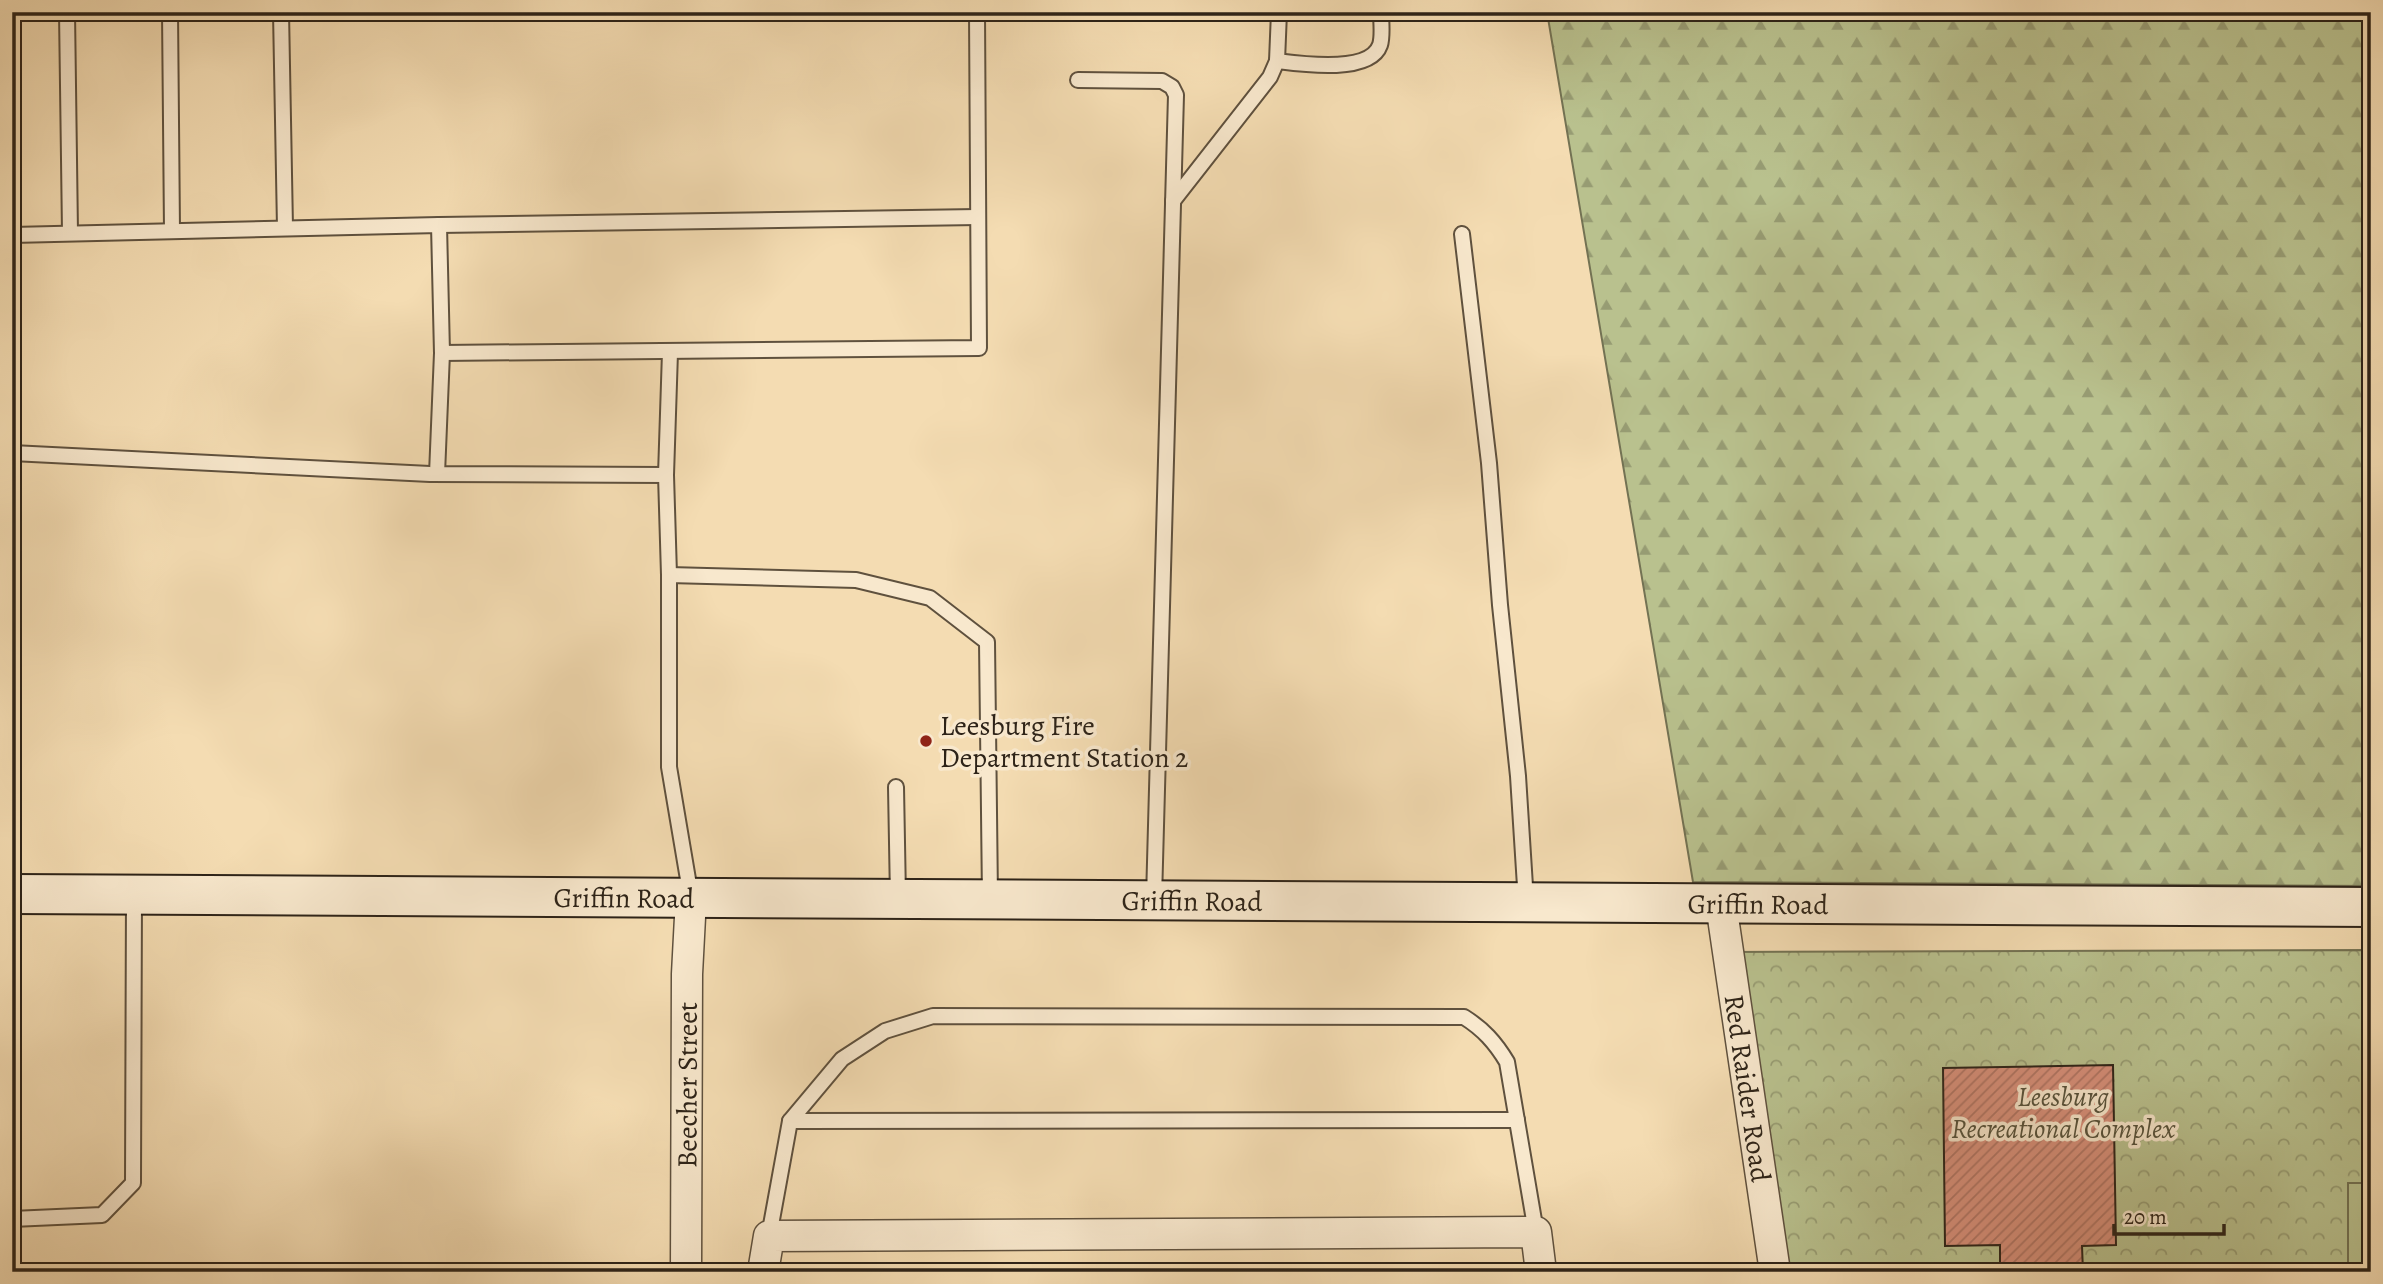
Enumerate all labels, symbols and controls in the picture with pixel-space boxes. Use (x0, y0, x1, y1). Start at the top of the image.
place label: Leesburg Fire Department Station 2 (940, 707, 1188, 777)
marker: Leesburg Fire Department Station 2 (918, 733, 934, 749)
street label: Griffin Road (553, 879, 695, 918)
street label: Griffin Road (1121, 882, 1263, 921)
street label: Griffin Road (1687, 885, 1829, 924)
street label: Red Raider Road (1714, 992, 1780, 1185)
street label: Beecher Street (668, 1002, 707, 1168)
park label: Leesburg Recreational Complex (1951, 1078, 2176, 1148)
scale bar (2114, 1193, 2224, 1237)
text: 20 m (2124, 1203, 2167, 1231)

